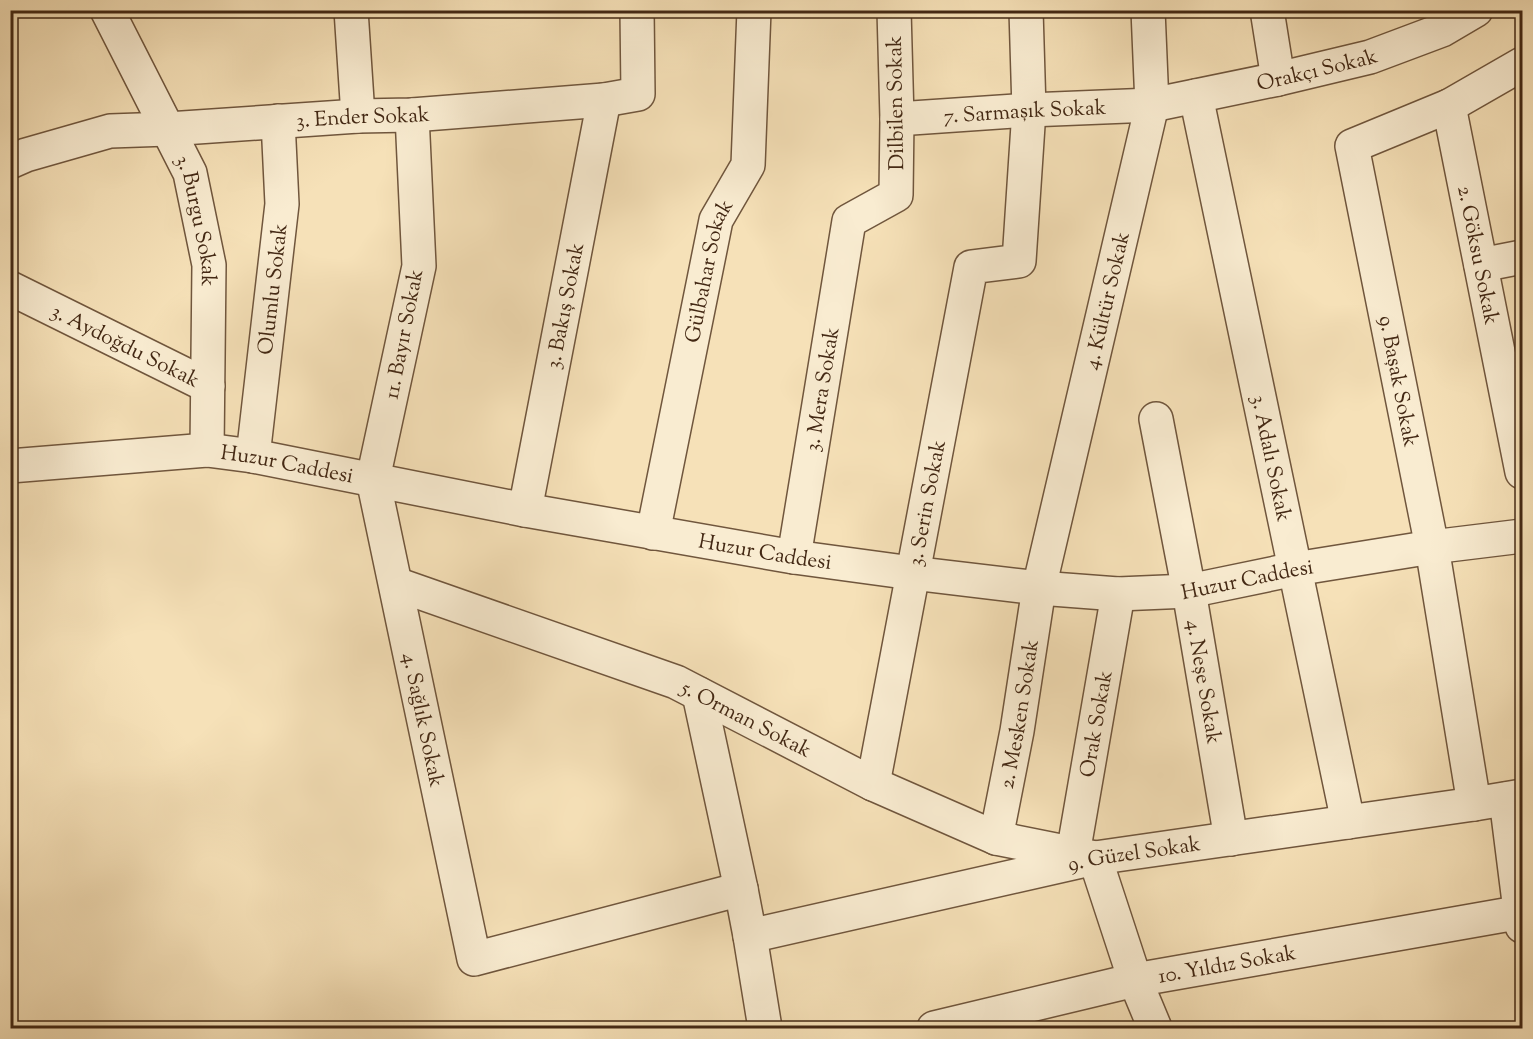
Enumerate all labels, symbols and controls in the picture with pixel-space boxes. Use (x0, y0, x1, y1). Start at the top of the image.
street label: Dilbilen Sokak (881, 35, 913, 171)
street label: Orakçı Sokak (1254, 42, 1383, 100)
street label: 7. Sarmaşık Sokak (943, 94, 1107, 133)
street label: 3. Ender Sokak (295, 101, 431, 137)
street label: 3. Burgu Sokak (166, 150, 222, 287)
street label: 2. Göksu Sokak (1448, 183, 1505, 328)
street label: Gülbahar Sokak (679, 194, 742, 346)
street label: Olumlu Sokak (252, 222, 297, 357)
street label: 4. Kültür Sokak (1078, 228, 1139, 373)
street label: 3. Bakış Sokak (539, 240, 593, 372)
street label: 11. Bayır Sokak (378, 266, 432, 402)
street label: 3. Aydoğdu Sokak (45, 298, 205, 397)
street label: 9. Başak Sokak (1370, 313, 1425, 450)
street label: 3. Mera Sokak (798, 325, 848, 454)
street label: 3. Adalı Sokak (1242, 393, 1298, 525)
street label: 3. Serin Sokak (902, 437, 955, 569)
street label: Huzur Caddesi (219, 439, 356, 493)
street label: Huzur Caddesi (696, 528, 833, 579)
street label: Huzur Caddesi (1179, 553, 1316, 609)
street label: 4. Neşe Sokak (1177, 617, 1228, 747)
street label: 2. Mesken Sokak (993, 637, 1048, 792)
street label: 4. Sağlık Sokak (393, 650, 451, 791)
street label: Orak Sokak (1073, 668, 1122, 780)
street label: 5. Orman Sokak (674, 674, 817, 767)
street label: 9. Güzel Sokak (1065, 830, 1203, 881)
street label: 10. Yıldız Sokak (1156, 939, 1299, 993)

